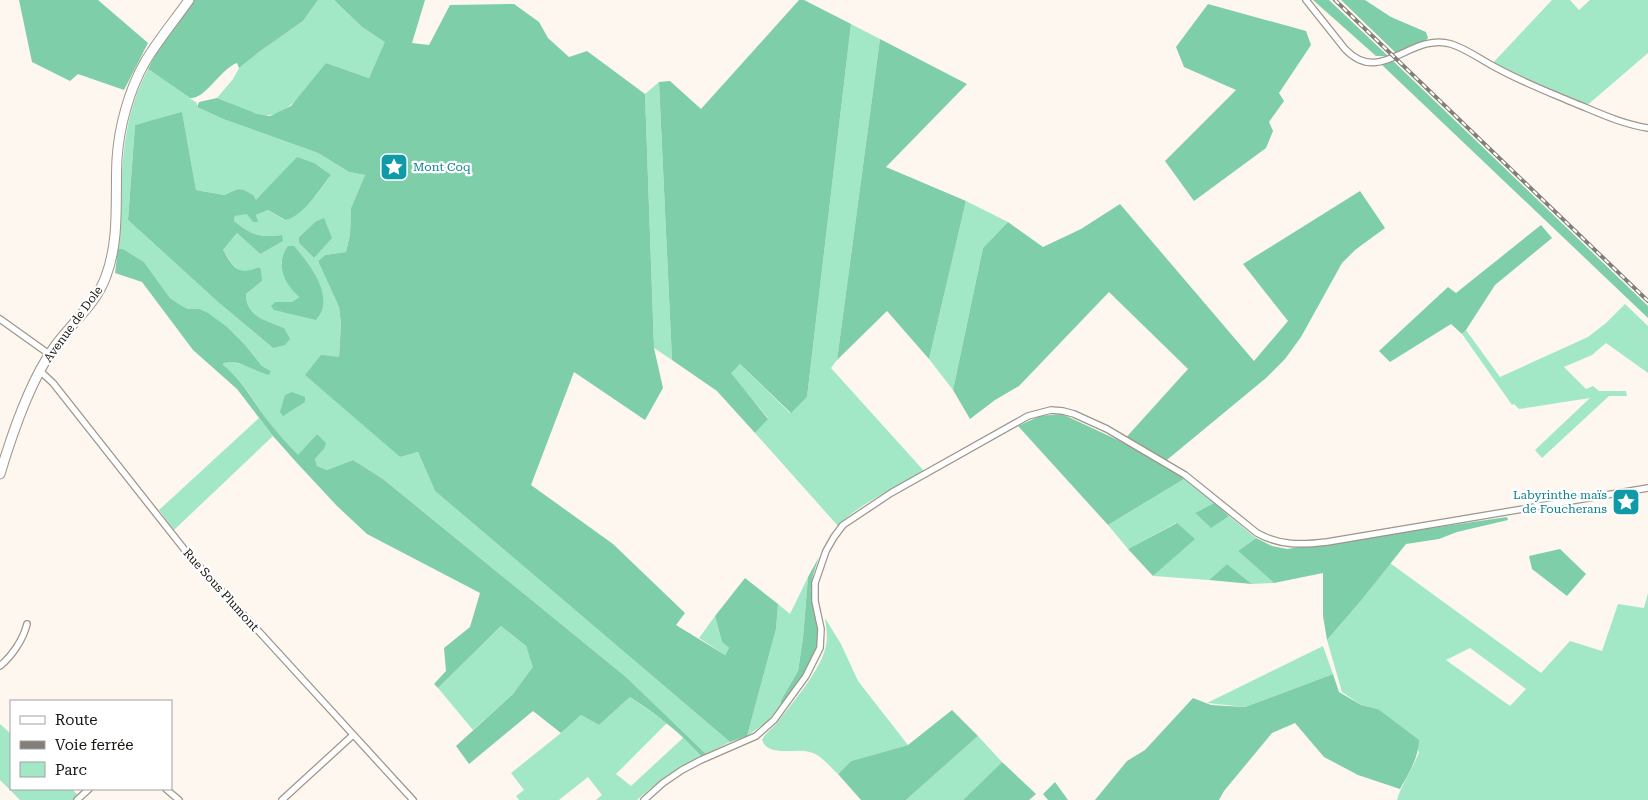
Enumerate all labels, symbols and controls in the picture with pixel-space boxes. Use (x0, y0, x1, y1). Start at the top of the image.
place icon: Mont Coq (379, 152, 409, 182)
place label: Mont Coq (413, 160, 471, 174)
street label: Avenue de Dole (41, 283, 105, 365)
place icon: Labyrinthe maïs de Foucherans (1611, 487, 1641, 517)
place label: Labyrinthe maïs de Foucherans (1513, 488, 1607, 516)
street label: Rue Sous Plumont (180, 546, 262, 634)
legend (10, 700, 172, 790)
text: Route (55, 711, 97, 729)
text: Voie ferrée (55, 736, 133, 754)
text: Parc (55, 761, 87, 779)

